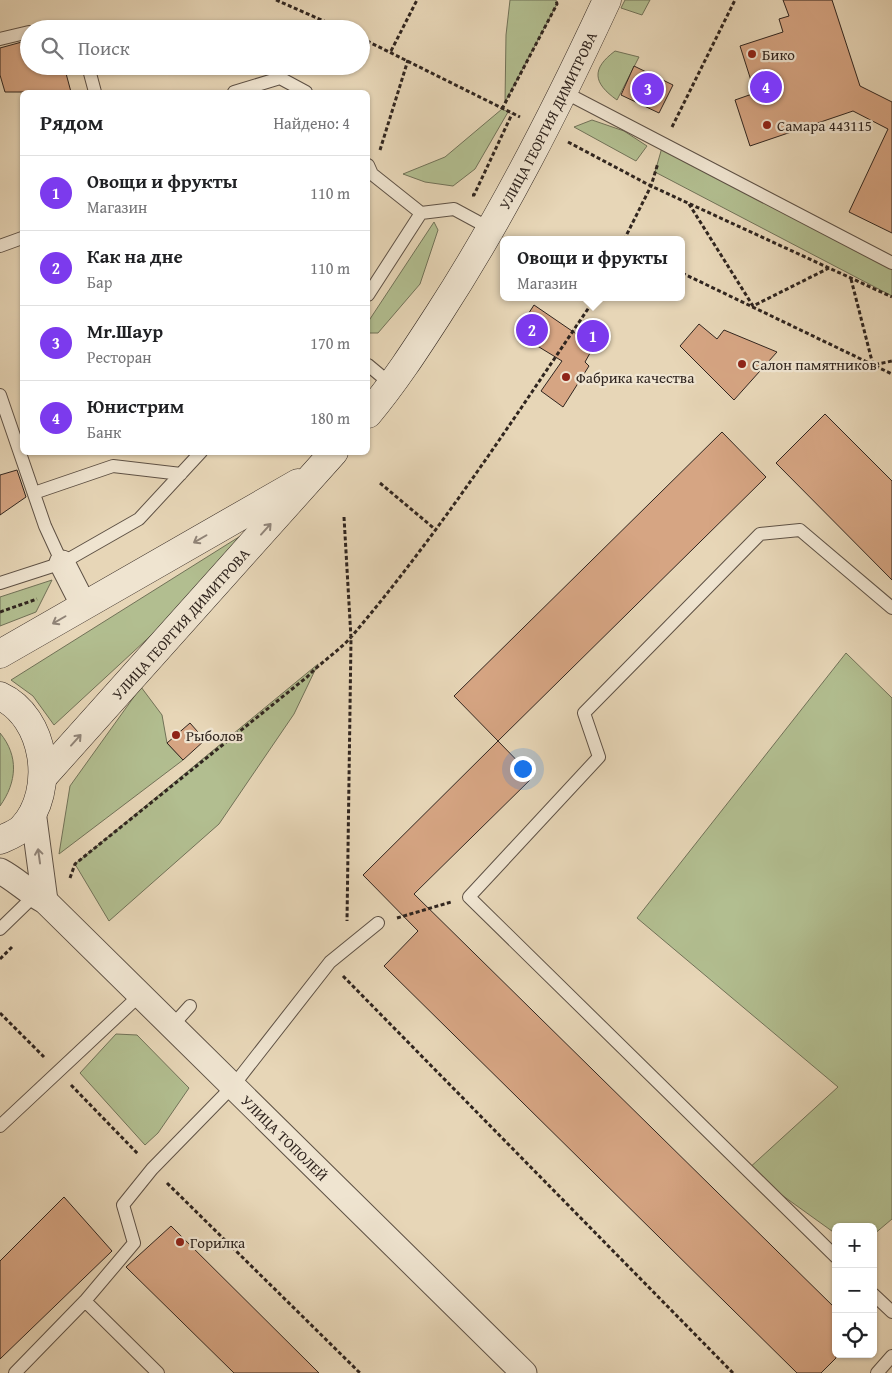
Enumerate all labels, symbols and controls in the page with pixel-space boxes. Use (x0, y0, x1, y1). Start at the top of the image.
search box (20, 20, 370, 75)
street label: УЛИЦА ГЕОРГИЯ ДИМИТРОВА (493, 28, 601, 213)
icon: search (38, 34, 66, 62)
text: Поиск (78, 34, 130, 62)
place label: Бико (762, 44, 795, 65)
marker: Бико (746, 48, 758, 60)
pin: 4 (750, 68, 782, 106)
pin: 3 (632, 70, 664, 108)
text: Рядом (40, 107, 103, 138)
text: Найдено: 4 (273, 111, 350, 135)
place label: Самара 443115 (777, 115, 872, 136)
marker: Самара 443115 (761, 119, 773, 131)
text: Овощи и фрукты (87, 167, 237, 195)
text: 1 (52, 181, 60, 205)
text: 110 m (310, 181, 350, 205)
text: Магазин (87, 195, 147, 219)
popup (500, 236, 685, 301)
text: Как на дне (87, 242, 183, 270)
text: Овощи и фрукты (517, 243, 668, 271)
text: 2 (52, 256, 60, 280)
text: 110 m (310, 256, 350, 280)
text: Бар (87, 270, 112, 294)
text: Магазин (517, 271, 578, 295)
pin: 2 (516, 311, 548, 349)
text: Mr.Шаур (87, 317, 163, 345)
pin: 1 (577, 317, 609, 355)
text: 3 (52, 331, 60, 355)
text: 170 m (310, 331, 350, 355)
text: Ресторан (87, 345, 152, 369)
place label: Салон памятников (752, 354, 877, 375)
marker: Салон памятников (736, 358, 748, 370)
place label: Фабрика качества (576, 367, 695, 388)
marker: Фабрика качества (560, 371, 572, 383)
text: Юнистрим (87, 392, 184, 420)
text: 4 (52, 406, 60, 430)
text: 180 m (310, 406, 350, 430)
text: Банк (87, 420, 121, 444)
one-way arrow (261, 522, 272, 535)
one-way arrow (194, 534, 208, 544)
street label: УЛИЦА ГЕОРГИЯ ДИМИТРОВА (107, 543, 254, 704)
one-way arrow (53, 615, 67, 625)
place label: Рыболов (186, 725, 243, 746)
marker: Рыболов (170, 729, 182, 741)
one-way arrow (70, 734, 82, 747)
your location (510, 756, 536, 782)
one-way arrow (33, 849, 43, 865)
street label: УЛИЦА ТОПОЛЕЙ (237, 1090, 333, 1185)
map controls (832, 1223, 877, 1358)
button: + (832, 1223, 877, 1268)
place label: Горилка (190, 1232, 246, 1253)
marker: Горилка (174, 1236, 186, 1248)
button: − (832, 1268, 877, 1313)
button: locate (832, 1313, 877, 1358)

